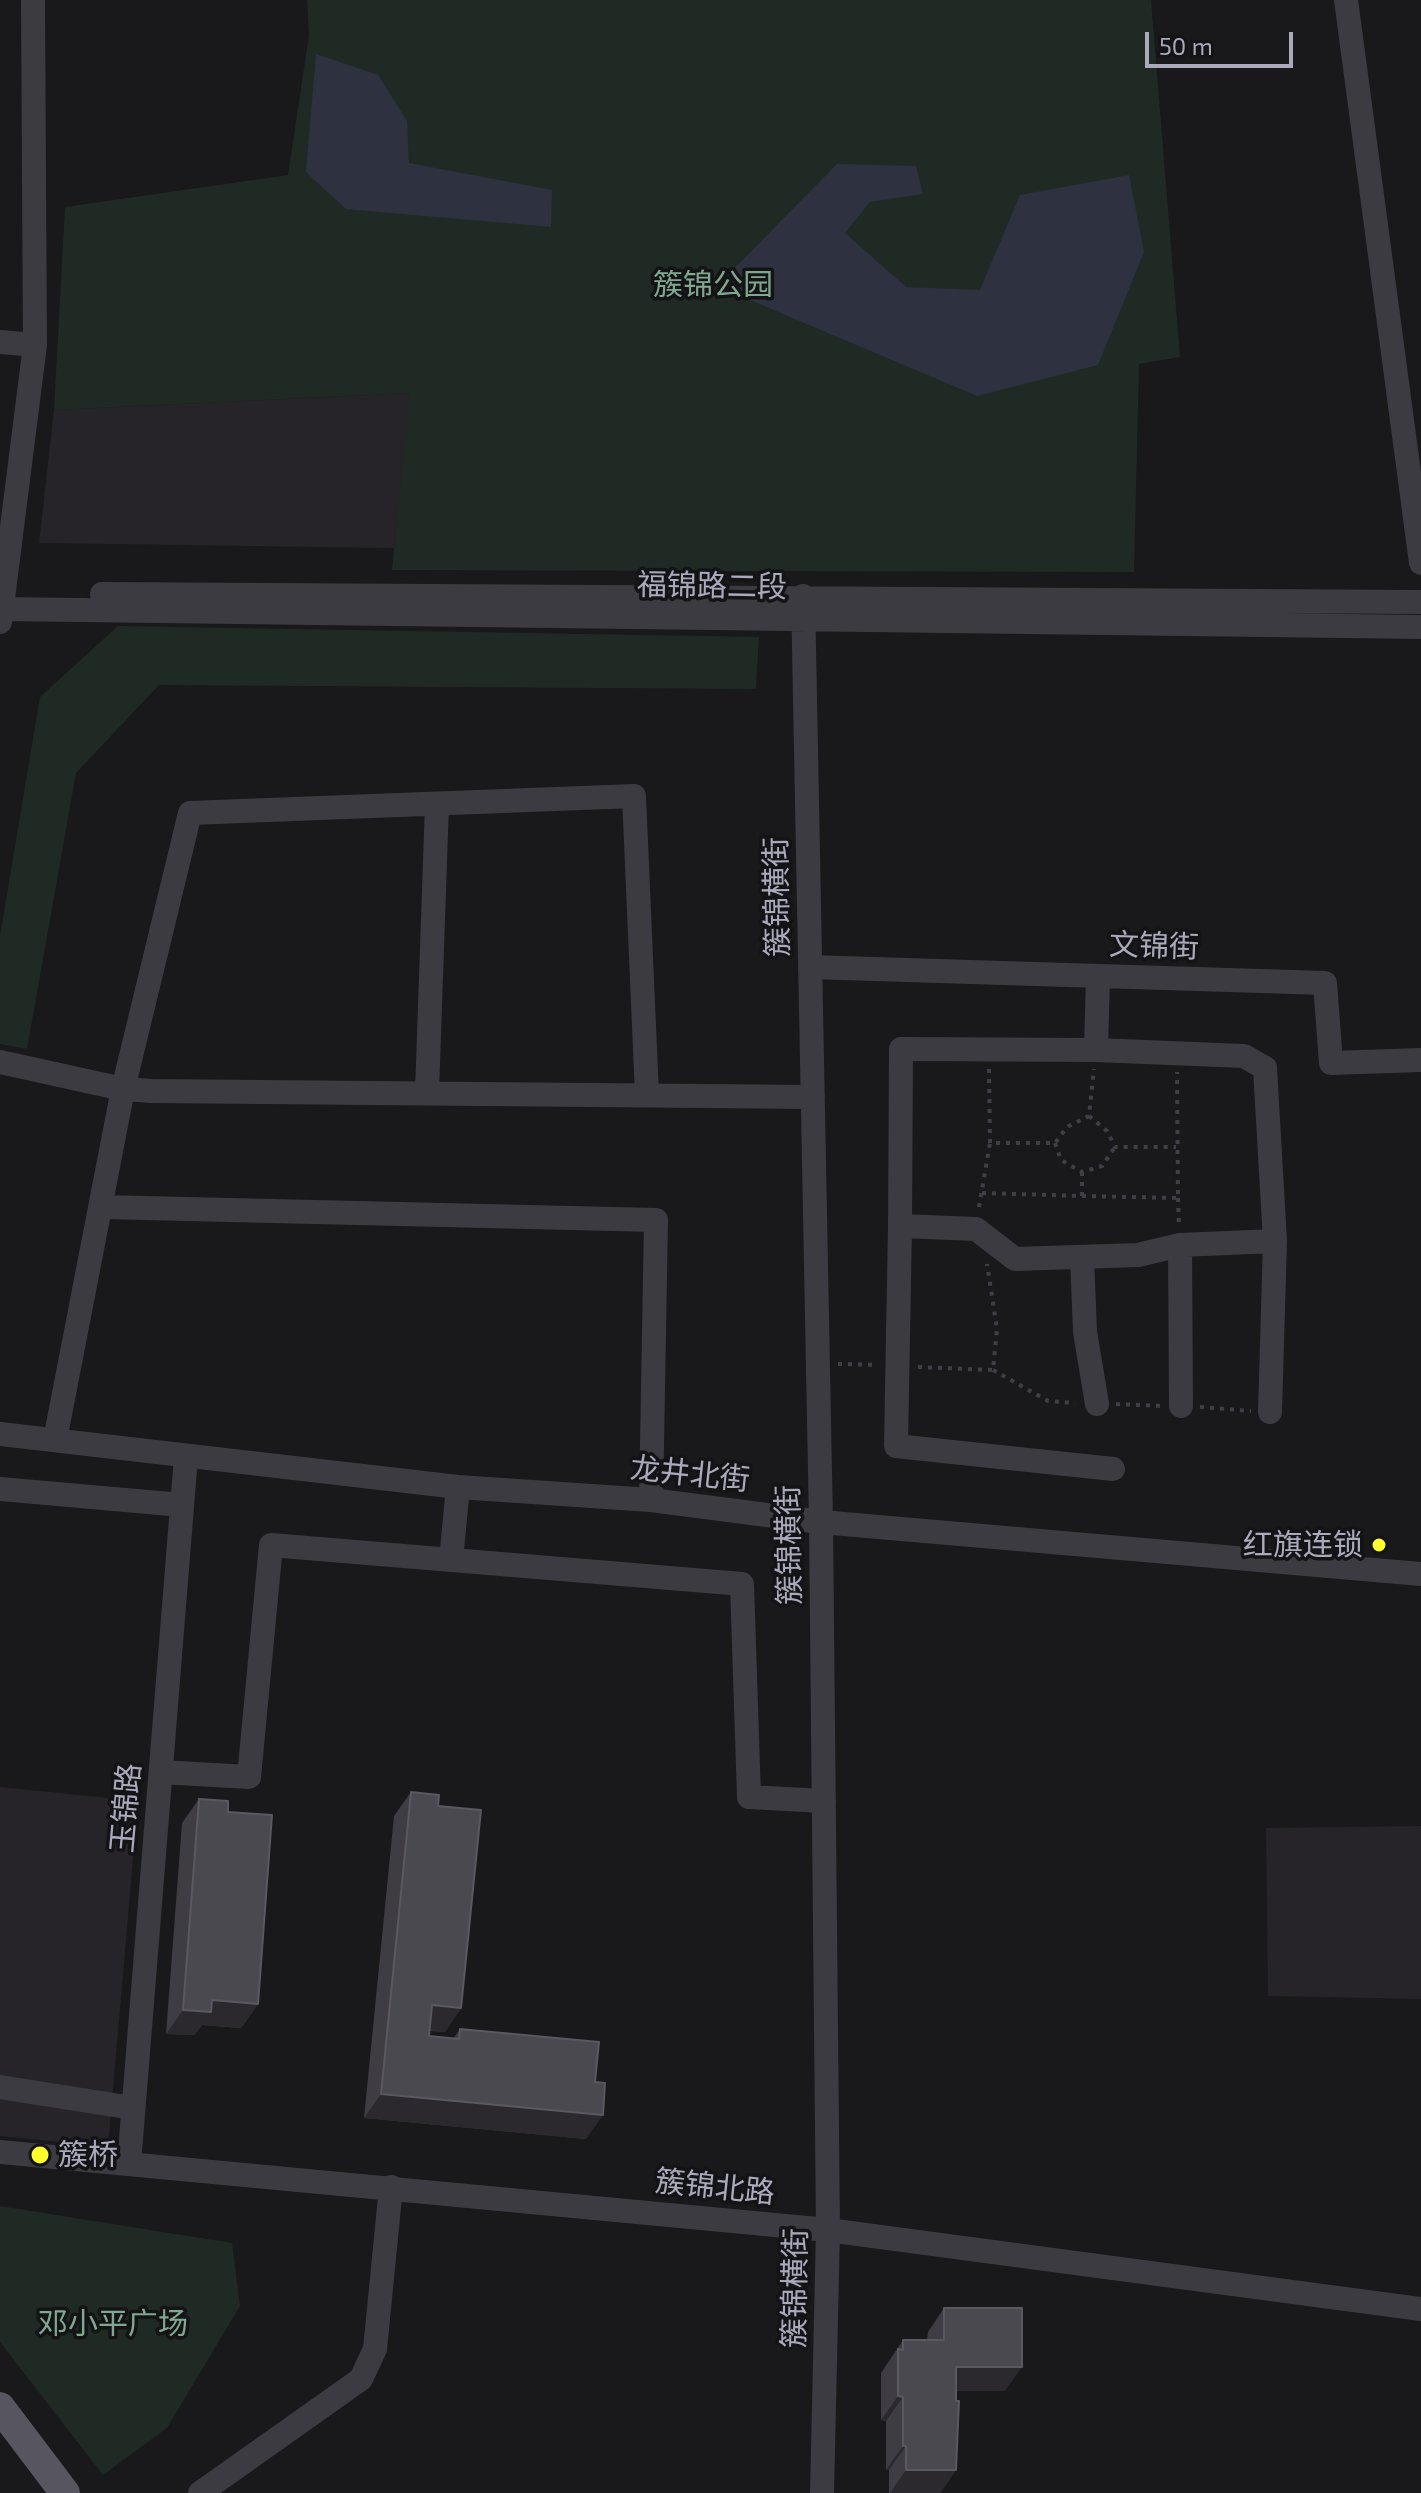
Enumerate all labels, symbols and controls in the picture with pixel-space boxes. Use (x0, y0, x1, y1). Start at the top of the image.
scale bar (1149, 16, 1297, 66)
text: 50 m (1159, 31, 1213, 60)
park label: 簇锦公园 (653, 267, 773, 303)
street label: 福锦路二段 (637, 567, 787, 605)
street label: 簇锦横街 (758, 837, 796, 957)
street label: 文锦街 (1108, 926, 1200, 966)
street label: 龙井北街 (628, 1450, 752, 1498)
street label: 簇锦横街 (770, 1485, 808, 1605)
place label: 红旗连锁 (1243, 1527, 1363, 1563)
marker: 红旗连锁 (1370, 1536, 1388, 1554)
street label: 玉锦路 (104, 1762, 148, 1854)
place label: 簇桥 (58, 2137, 118, 2173)
marker: 簇桥 (29, 2144, 51, 2166)
street label: 簇锦北路 (653, 2163, 777, 2211)
street label: 簇锦横街 (776, 2228, 814, 2348)
park label: 邓小平广场 (38, 2306, 188, 2342)

